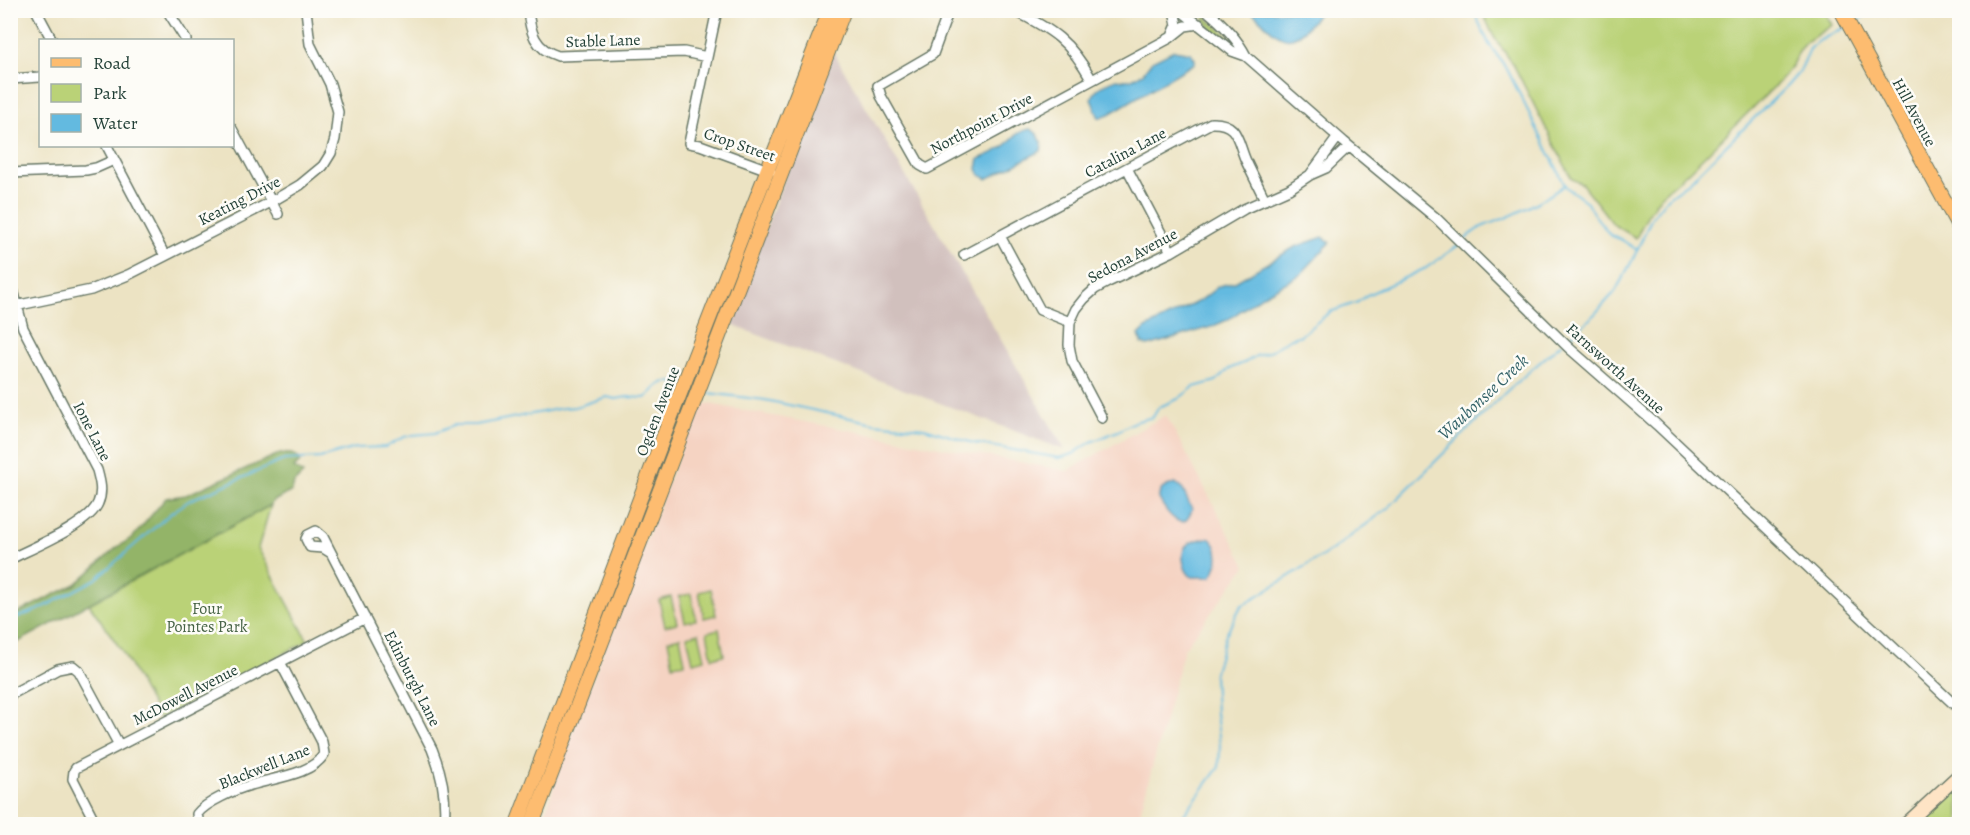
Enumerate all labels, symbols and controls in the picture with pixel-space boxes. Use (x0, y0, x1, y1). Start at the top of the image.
street label: Stable Lane (565, 29, 641, 53)
legend (39, 39, 234, 147)
text: Road (93, 51, 131, 75)
street label: Hill Avenue (1887, 74, 1941, 151)
text: Park (93, 81, 127, 105)
street label: Northpoint Drive (926, 88, 1037, 160)
text: Water (92, 111, 138, 135)
street label: Crop Street (701, 122, 779, 167)
street label: Catalina Lane (1081, 122, 1170, 184)
street label: Keating Drive (194, 171, 284, 231)
street label: Sedona Avenue (1084, 223, 1181, 289)
street label: Farnsworth Avenue (1561, 318, 1670, 419)
water label: Waubonsee Creek (1433, 349, 1533, 445)
street label: Ogden Avenue (631, 363, 685, 459)
street label: Ione Lane (68, 398, 116, 465)
park label: Four Pointes Park (166, 598, 248, 638)
street label: Edinburgh Lane (378, 627, 446, 730)
street label: McDowell Avenue (129, 659, 242, 731)
street label: Blackwell Lane (216, 739, 313, 795)

